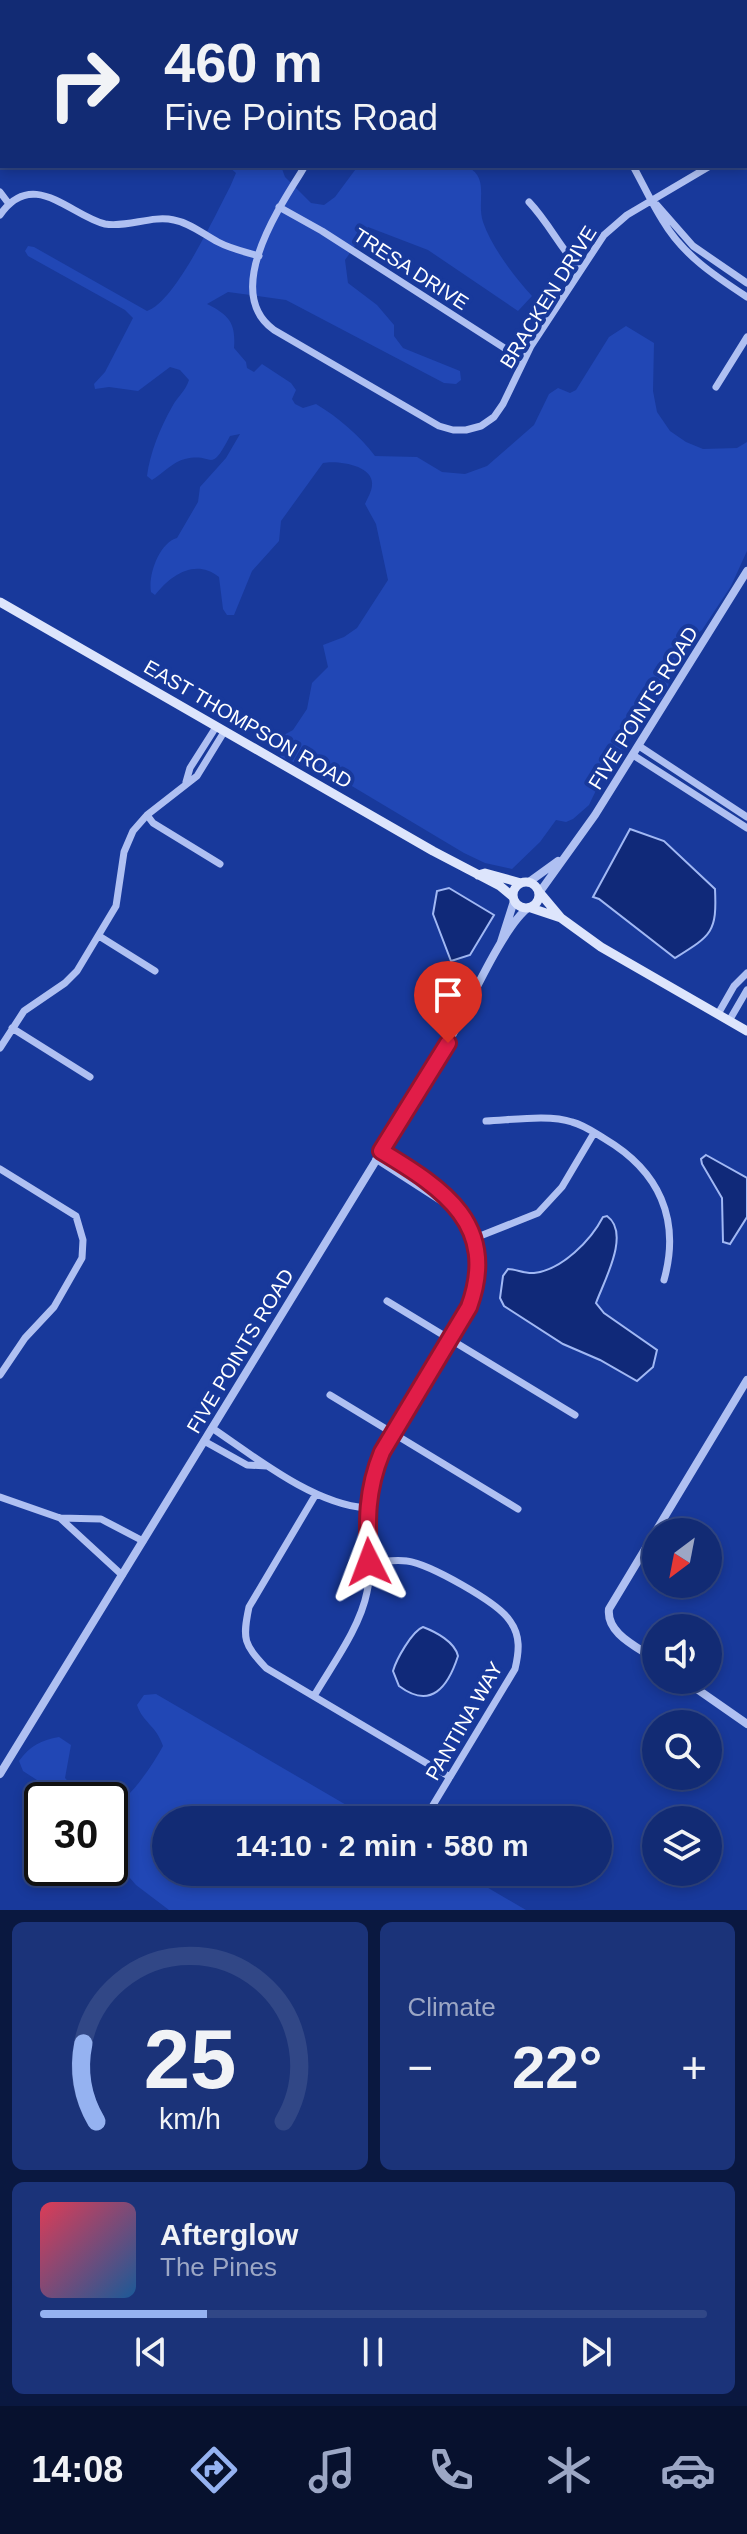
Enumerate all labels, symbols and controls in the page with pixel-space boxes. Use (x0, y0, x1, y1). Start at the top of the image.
text: 460 m (164, 31, 323, 94)
icon: right (32, 32, 136, 136)
text: Five Points Road (164, 97, 438, 138)
street label: BRACKEN DRIVE (495, 222, 601, 372)
street label: TRESA DRIVE (350, 224, 472, 314)
street label: FIVE POINTS ROAD (584, 623, 702, 793)
street label: EAST THOMPSON ROAD (140, 655, 356, 793)
pin (414, 961, 482, 1043)
icon: arrive (426, 973, 470, 1017)
street label: FIVE POINTS ROAD (182, 1265, 298, 1437)
north arrow (642, 1518, 722, 1598)
map controls (642, 1518, 722, 1886)
position arrow (327, 1520, 411, 1604)
button: sound (642, 1614, 722, 1694)
street label: PANTINA WAY (421, 1658, 507, 1784)
button: search (642, 1710, 722, 1790)
speed limit sign: 30 (24, 1782, 128, 1886)
button: layers (642, 1806, 722, 1886)
text: 14:10 · 2 min · 580 m (235, 1829, 529, 1862)
text: Climate (408, 1992, 496, 2022)
text: 25 (143, 2013, 236, 2106)
text: 22° (512, 2034, 603, 2101)
text: − (408, 2043, 433, 2092)
text: + (681, 2043, 707, 2092)
text: km/h (159, 2103, 221, 2135)
text: Afterglow (160, 2218, 298, 2251)
text: The Pines (160, 2252, 277, 2282)
icon: previous (129, 2330, 173, 2374)
icon: pause (351, 2330, 395, 2374)
icon: next (574, 2330, 618, 2374)
icon: directions (186, 2442, 242, 2498)
icon: music (304, 2442, 360, 2498)
icon: phone (423, 2442, 479, 2498)
icon: climate (541, 2442, 597, 2498)
icon: car (660, 2442, 716, 2498)
text: 14:08 (31, 2449, 123, 2490)

